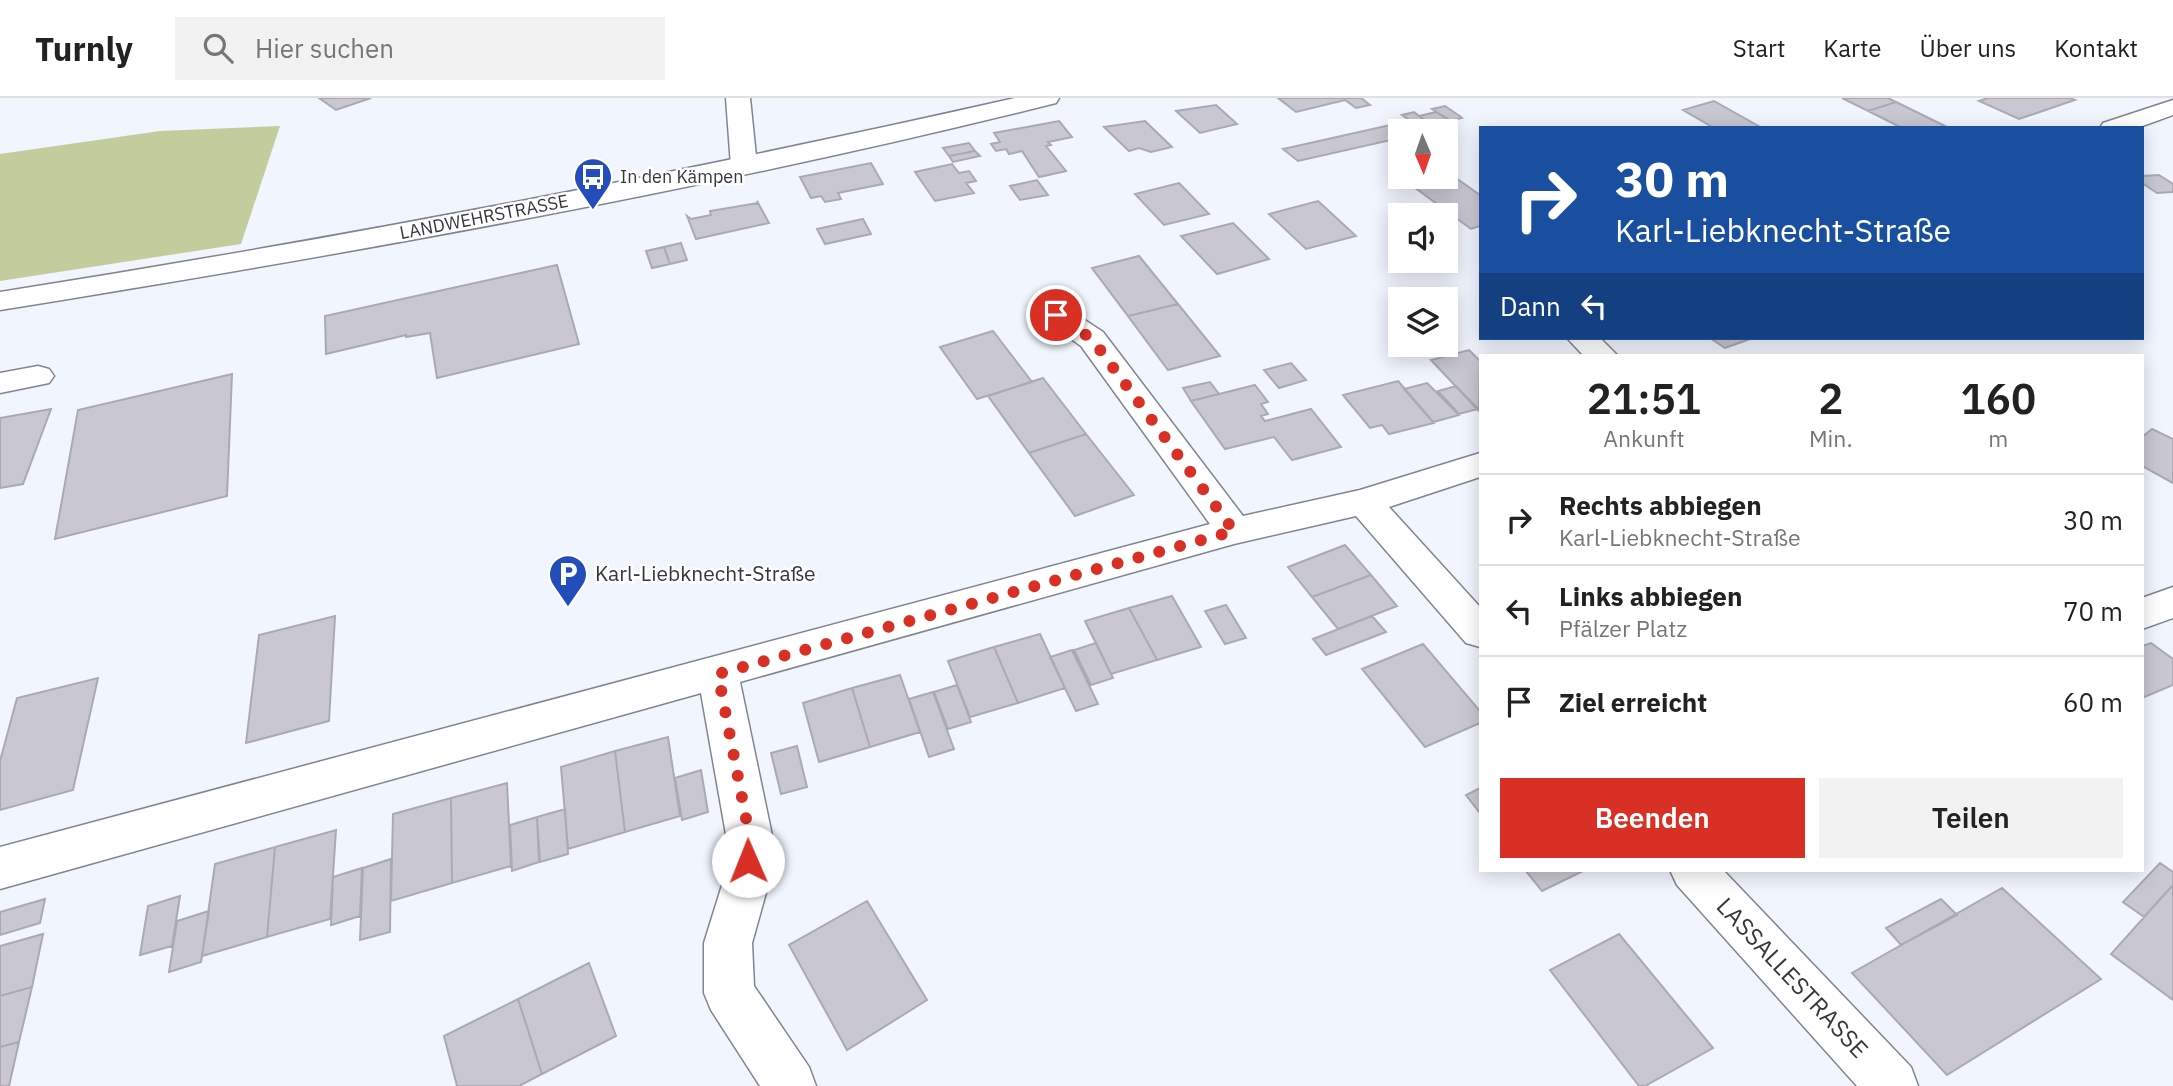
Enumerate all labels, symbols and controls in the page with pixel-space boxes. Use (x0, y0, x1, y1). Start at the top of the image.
search box (175, 17, 665, 80)
text: Turnly (35, 27, 133, 70)
icon: search (199, 29, 237, 67)
text: Hier suchen (255, 31, 394, 65)
text: Start (1733, 32, 1785, 64)
text: Karte (1823, 32, 1881, 64)
text: Über uns (1919, 32, 2016, 64)
text: Kontakt (2054, 32, 2138, 64)
north arrow (1388, 119, 1458, 189)
map controls (1388, 119, 1458, 357)
text: 30 m (1615, 147, 1729, 210)
icon: right (1500, 154, 1591, 245)
bus stop icon: In den Kämpen (572, 156, 614, 211)
place label: In den Kämpen (620, 165, 743, 188)
street label: LANDWEHRSTRASSE (398, 189, 570, 244)
button: sound (1388, 203, 1458, 273)
text: Karl-Liebknecht-Straße (1615, 209, 1951, 251)
pin (1026, 285, 1086, 345)
button: layers (1388, 287, 1458, 357)
icon: left (1575, 287, 1613, 325)
text: Dann (1500, 289, 1561, 323)
icon: arrive (1037, 296, 1075, 334)
text: 21:51 (1587, 371, 1701, 426)
text: 2 (1818, 371, 1843, 426)
text: 160 (1961, 371, 2036, 426)
text: Ankunft (1603, 423, 1685, 453)
text: Min. (1809, 423, 1853, 453)
text: m (1988, 423, 2008, 453)
text: Rechts abbiegen (1559, 488, 1762, 522)
icon: right (1500, 501, 1538, 539)
text: 30 m (2063, 503, 2123, 537)
text: Karl-Liebknecht-Straße (1559, 522, 1801, 552)
parking icon: Karl-Liebknecht-Straße (547, 553, 589, 608)
place label: Karl-Liebknecht-Straße (595, 559, 816, 587)
text: Links abbiegen (1559, 579, 1742, 613)
icon: left (1500, 592, 1538, 630)
text: 70 m (2063, 594, 2123, 628)
text: Pfälzer Platz (1559, 613, 1687, 643)
icon: arrive (1500, 683, 1538, 721)
text: Ziel erreicht (1559, 685, 1707, 719)
text: 60 m (2063, 685, 2123, 719)
button: Beenden (1500, 778, 1805, 858)
button: Teilen (1819, 778, 2123, 858)
position arrow (711, 824, 785, 898)
street label: LASSALLESTRASSE (1710, 890, 1876, 1065)

